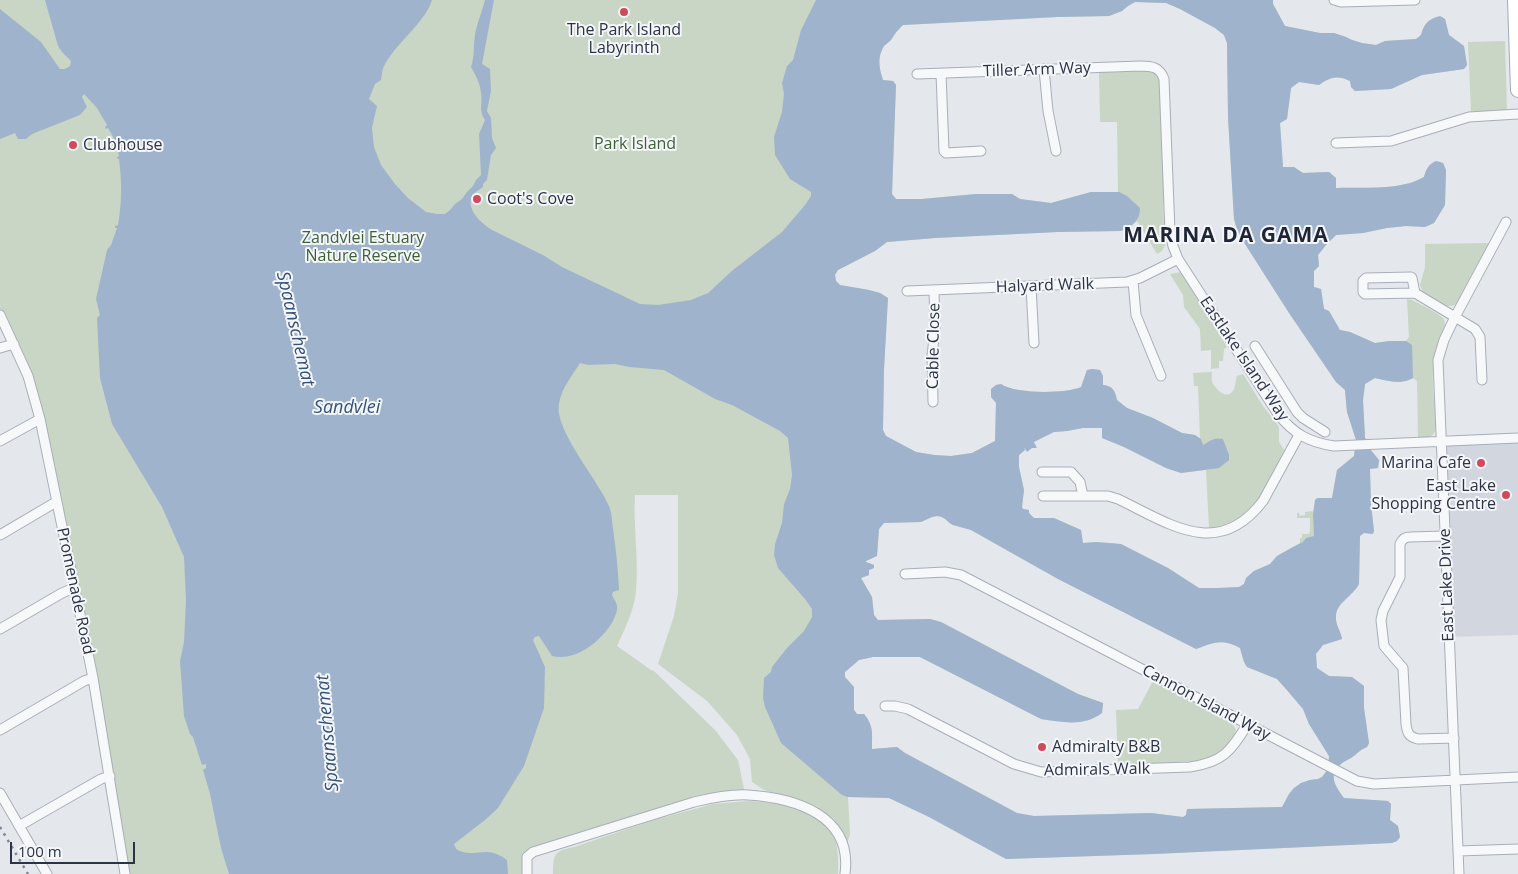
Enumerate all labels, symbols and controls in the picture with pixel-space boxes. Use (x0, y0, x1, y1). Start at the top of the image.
marker: The Park Island Labyrinth (618, 6, 630, 18)
place label: The Park Island Labyrinth (567, 20, 681, 58)
street label: Tiller Arm Way (983, 59, 1091, 81)
park label: Park Island (594, 134, 676, 154)
place label: Clubhouse (83, 135, 163, 155)
marker: Clubhouse (67, 139, 79, 151)
place label: Coot's Cove (487, 189, 574, 209)
marker: Coot's Cove (471, 193, 483, 205)
district label: MARINA DA GAMA (1121, 223, 1331, 249)
park label: Zandvlei Estuary Nature Reserve (302, 228, 424, 266)
water label: Spaanschemat (271, 269, 319, 389)
street label: Halyard Walk (996, 275, 1094, 297)
street label: Eastlake Island Way (1195, 293, 1293, 425)
street label: Cable Close (924, 303, 944, 389)
water label: Sandvlei (314, 397, 380, 419)
place label: Marina Cafe (1381, 453, 1471, 473)
marker: Marina Cafe (1475, 457, 1487, 469)
place label: East Lake Shopping Centre (1371, 476, 1496, 514)
marker: East Lake Shopping Centre (1500, 489, 1512, 501)
street label: Promenade Road (52, 526, 98, 656)
street label: East Lake Drive (1435, 528, 1459, 642)
street label: Cannon Island Way (1139, 661, 1273, 745)
water label: Spaanschemat (312, 674, 344, 792)
place label: Admiralty B&B (1052, 737, 1160, 757)
marker: Admiralty B&B (1036, 741, 1048, 753)
street label: Admirals Walk (1044, 759, 1150, 781)
scale bar (12, 832, 138, 864)
text: 100 m (18, 841, 62, 861)

